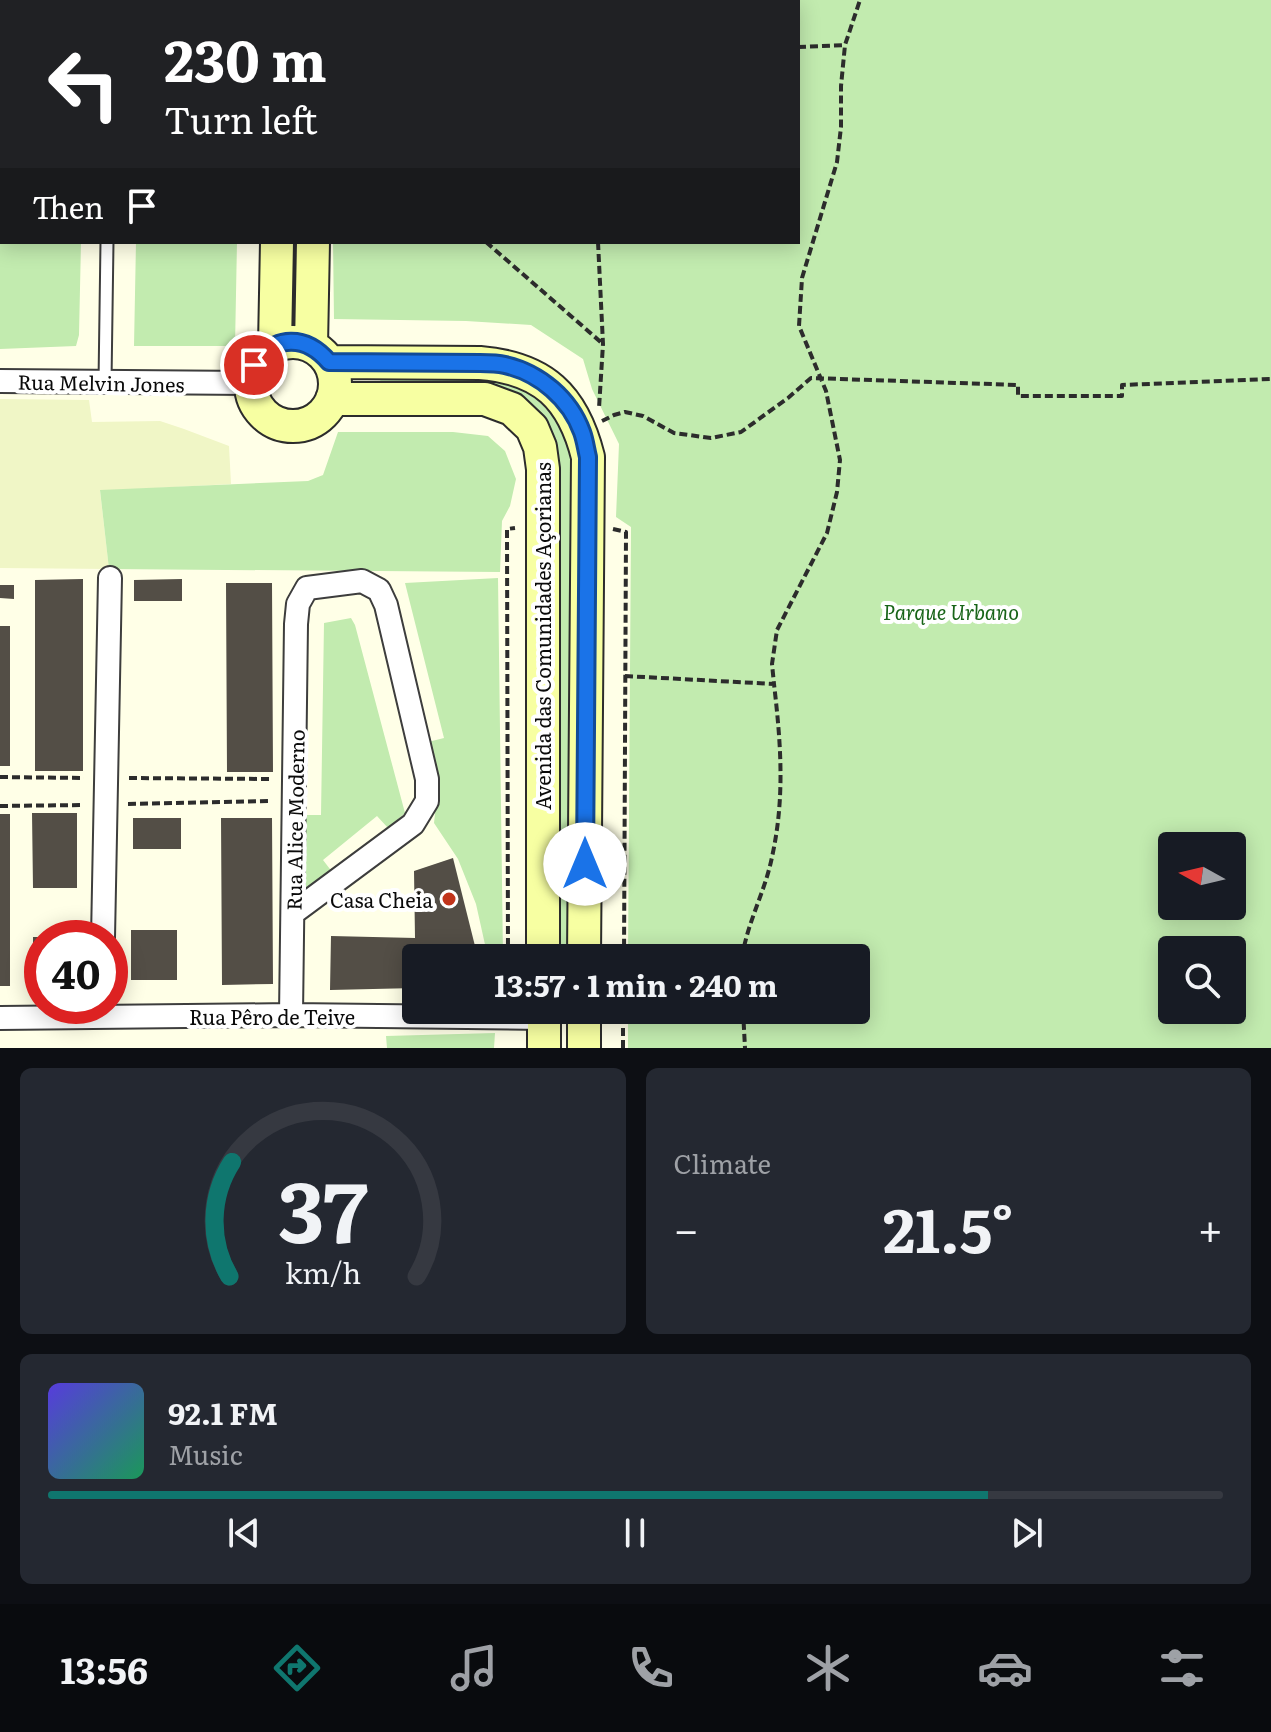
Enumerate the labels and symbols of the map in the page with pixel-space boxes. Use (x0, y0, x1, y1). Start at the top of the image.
pin (220, 331, 288, 399)
street label: Rua Melvin Jones (17, 366, 185, 398)
street label: Avenida das Comunidades Açorianas (527, 462, 557, 810)
park label: Parque Urbano (883, 596, 1019, 626)
street label: Rua Alice Moderno (277, 729, 311, 911)
position arrow (543, 822, 627, 906)
north arrow (1158, 832, 1246, 920)
place label: Casa Cheia (330, 884, 433, 914)
marker: Casa Cheia (440, 890, 458, 908)
speed limit sign: 40 (24, 920, 128, 1024)
street label: Rua Pêro de Teive (189, 1001, 355, 1031)

